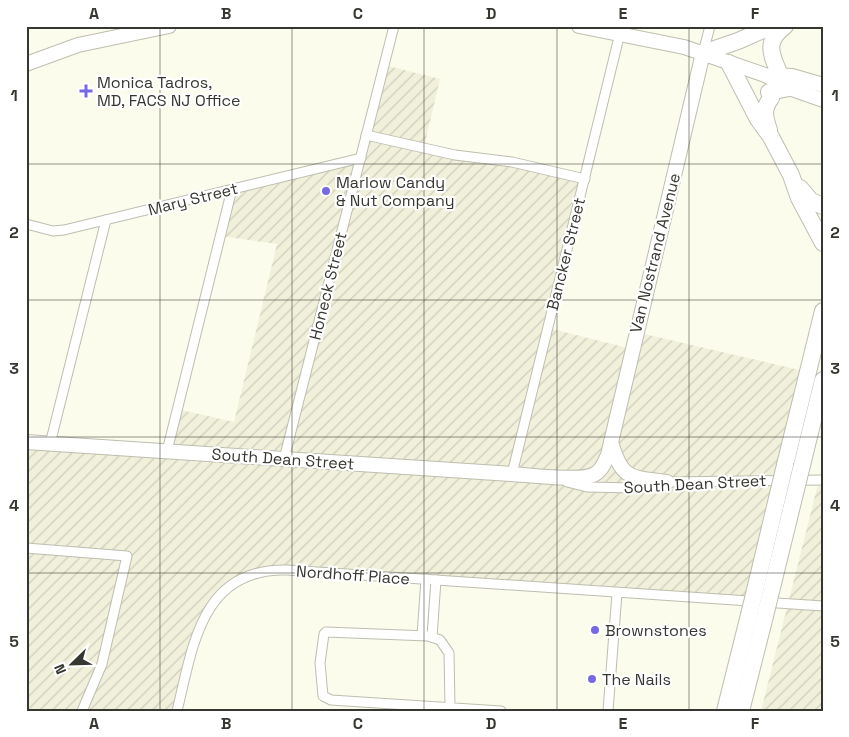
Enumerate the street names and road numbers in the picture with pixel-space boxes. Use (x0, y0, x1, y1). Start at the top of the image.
street label: Van Nostrand Avenue (625, 171, 685, 335)
street label: Mary Street (146, 178, 240, 220)
street label: Bancker Street (542, 195, 590, 313)
street label: Honeck Street (304, 230, 352, 342)
street label: South Dean Street (211, 444, 355, 474)
street label: South Dean Street (623, 470, 767, 498)
street label: Nordhoff Place (295, 561, 411, 589)

